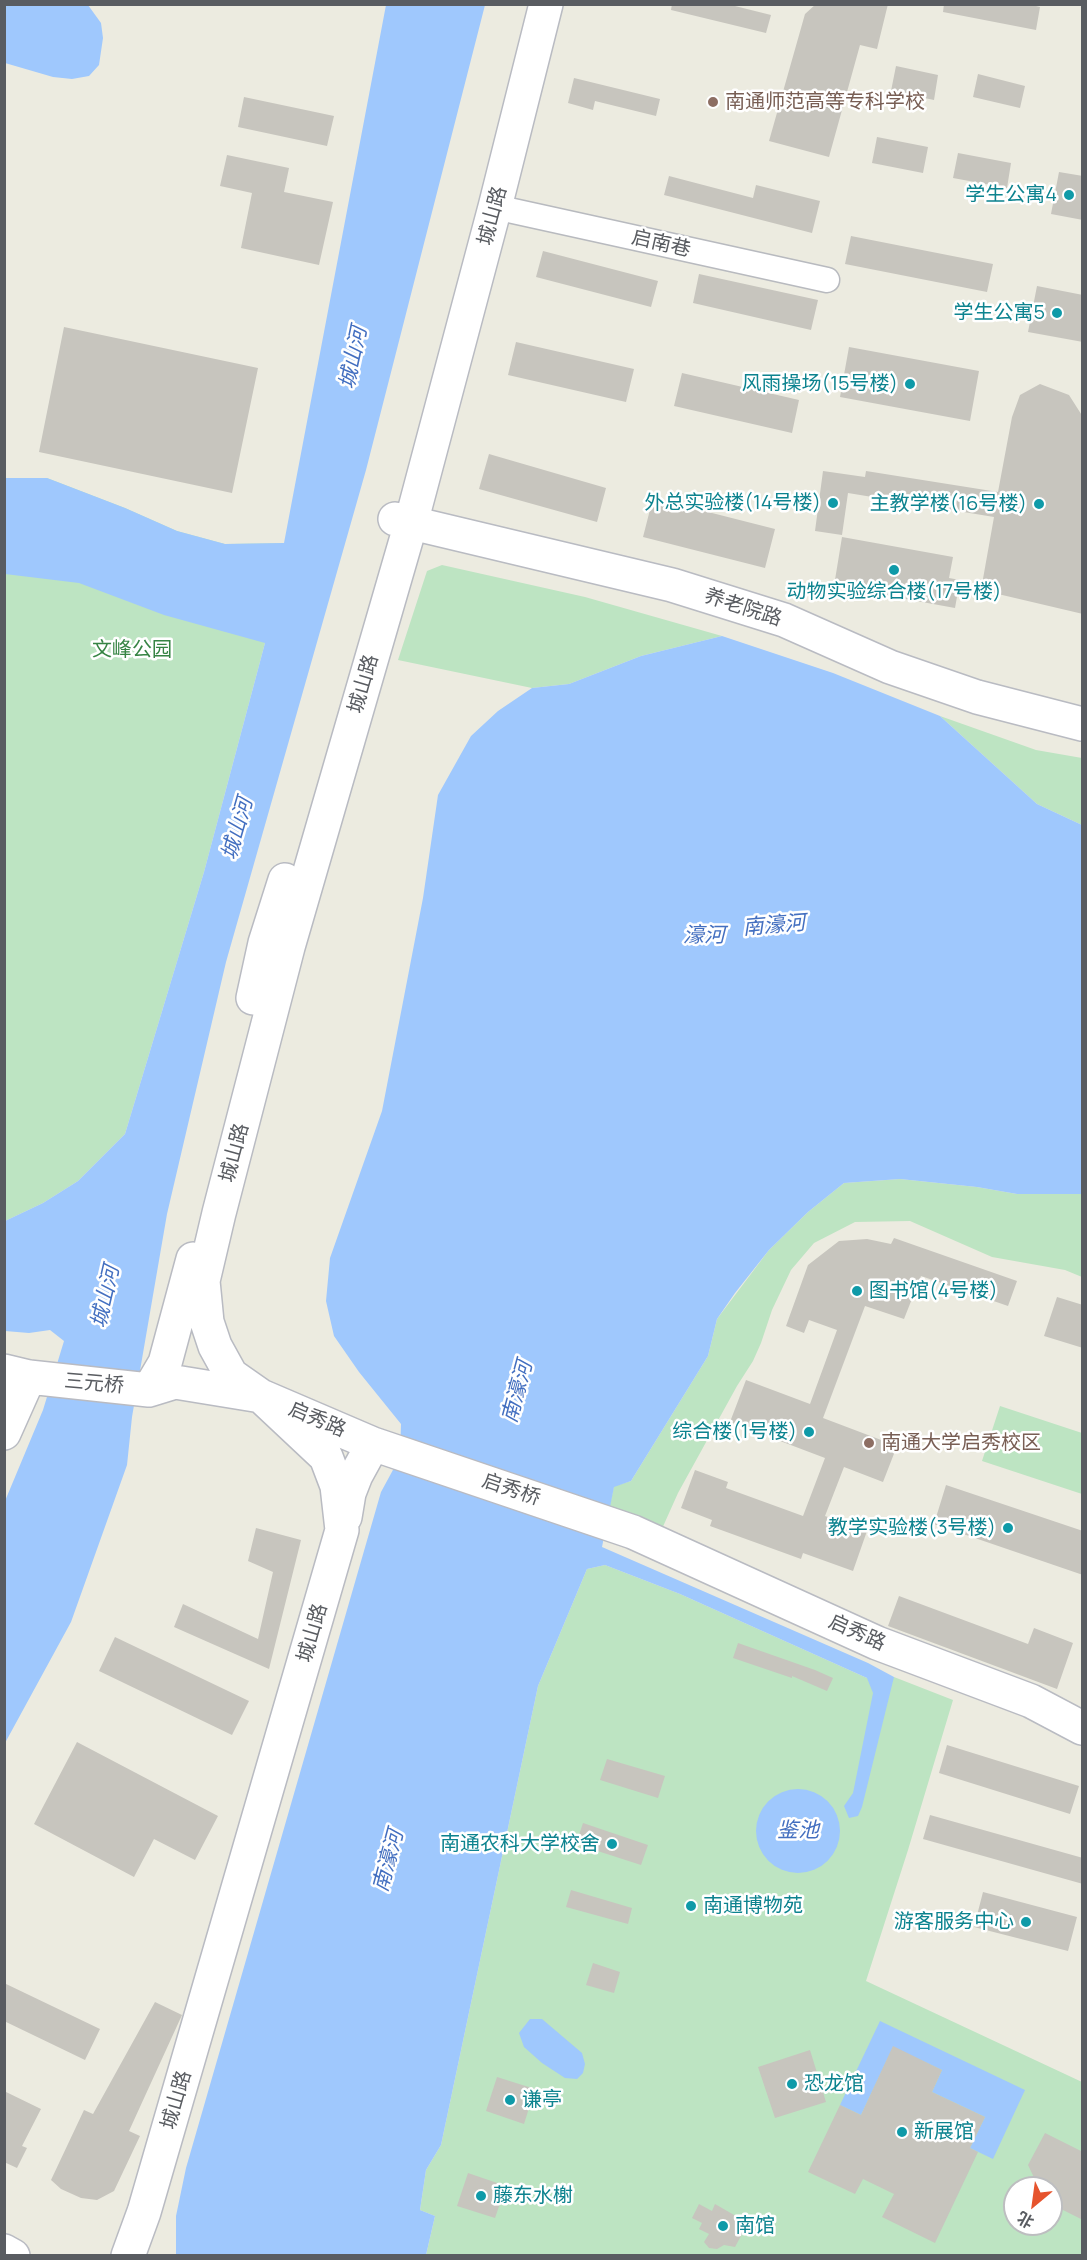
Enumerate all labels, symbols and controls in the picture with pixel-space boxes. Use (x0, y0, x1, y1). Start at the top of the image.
place label: 南通师范高等专科学校 (725, 90, 925, 114)
marker: 南通师范高等专科学校 (706, 95, 720, 109)
place label: 学生公寓4 (965, 183, 1057, 207)
street label: 城山路 (474, 184, 512, 248)
marker: 学生公寓4 (1062, 188, 1076, 202)
street label: 启南巷 (629, 226, 693, 262)
place label: 学生公寓5 (953, 301, 1045, 325)
marker: 学生公寓5 (1050, 306, 1064, 320)
water label: 城山河 (335, 325, 373, 391)
place label: 风雨操场(15号楼) (742, 372, 898, 396)
marker: 风雨操场(15号楼) (903, 377, 917, 391)
place label: 外总实验楼(14号楼) (644, 491, 821, 515)
place label: 主教学楼(16号楼) (870, 492, 1027, 516)
marker: 外总实验楼(14号楼) (826, 496, 840, 510)
marker: 主教学楼(16号楼) (1032, 497, 1046, 511)
marker: 动物实验综合楼(17号楼) (887, 563, 901, 577)
place label: 动物实验综合楼(17号楼) (787, 580, 1001, 604)
street label: 养老院路 (701, 584, 785, 632)
park label: 文峰公园 (92, 638, 172, 662)
street label: 城山路 (344, 652, 384, 716)
water label: 城山河 (217, 795, 259, 863)
water label: 南濠河 (742, 911, 806, 941)
water label: 濠河 (683, 923, 725, 949)
street label: 城山路 (216, 1121, 254, 1185)
water label: 城山河 (87, 1263, 125, 1331)
place label: 图书馆(4号楼) (869, 1279, 998, 1303)
marker: 图书馆(4号楼) (850, 1284, 864, 1298)
water label: 南濠河 (498, 1358, 538, 1426)
street label: 三元桥 (63, 1369, 125, 1399)
street label: 启秀路 (285, 1397, 349, 1443)
place label: 综合楼(1号楼) (672, 1420, 797, 1444)
marker: 综合楼(1号楼) (802, 1425, 816, 1439)
place label: 南通大学启秀校区 (881, 1431, 1041, 1455)
marker: 南通大学启秀校区 (862, 1436, 876, 1450)
street label: 启秀桥 (479, 1469, 543, 1511)
place label: 教学实验楼(3号楼) (828, 1516, 996, 1540)
marker: 教学实验楼(3号楼) (1001, 1521, 1015, 1535)
street label: 城山路 (293, 1601, 333, 1665)
street label: 启秀路 (825, 1610, 889, 1656)
water label: 鉴池 (777, 1818, 819, 1844)
water label: 南濠河 (369, 1827, 409, 1895)
place label: 南通农科大学校舍 (440, 1832, 600, 1856)
marker: 南通农科大学校舍 (605, 1837, 619, 1851)
place label: 南通博物苑 (703, 1894, 803, 1918)
marker: 南通博物苑 (684, 1899, 698, 1913)
place label: 游客服务中心 (894, 1910, 1014, 1934)
marker: 游客服务中心 (1019, 1915, 1033, 1929)
street label: 城山路 (157, 2068, 197, 2132)
place label: 恐龙馆 (804, 2072, 864, 2096)
marker: 恐龙馆 (785, 2077, 799, 2091)
place label: 谦亭 (522, 2088, 562, 2112)
marker: 谦亭 (503, 2093, 517, 2107)
place label: 新展馆 (914, 2120, 974, 2144)
marker: 新展馆 (895, 2125, 909, 2139)
north arrow (1003, 2176, 1063, 2236)
place label: 藤东水榭 (493, 2184, 573, 2208)
marker: 藤东水榭 (474, 2189, 488, 2203)
text: 北 (1013, 2206, 1038, 2234)
place label: 南馆 (735, 2214, 775, 2238)
marker: 南馆 (716, 2219, 730, 2233)

